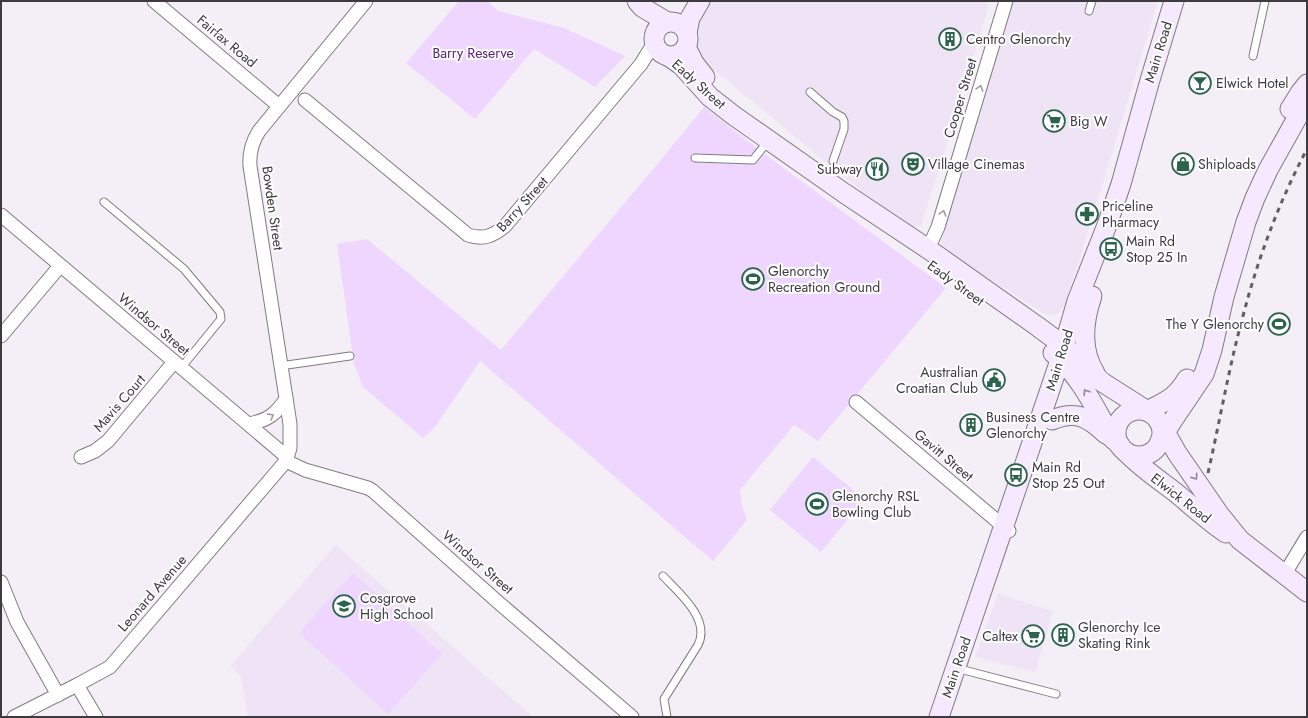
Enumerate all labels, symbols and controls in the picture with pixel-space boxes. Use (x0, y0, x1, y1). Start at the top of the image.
street label: Fairfax Road (193, 10, 261, 72)
street label: Main Road (1139, 19, 1177, 85)
building icon: Centro Glenorchy (937, 26, 963, 52)
place label: Centro Glenorchy (966, 29, 1072, 49)
park label: Barry Reserve (432, 43, 514, 63)
street label: Eady Street (668, 54, 731, 114)
street label: Cooper Street (938, 55, 982, 140)
bar icon: Elwick Hotel (1187, 70, 1213, 96)
place label: Elwick Hotel (1216, 73, 1289, 93)
one-way arrow (975, 85, 984, 92)
supermarket icon: Big W (1041, 108, 1067, 134)
place label: Big W (1070, 111, 1108, 131)
theatre icon: Village Cinemas (900, 151, 926, 177)
shop icon: Shiploads (1170, 151, 1196, 177)
place label: Village Cinemas (928, 154, 1025, 174)
place label: Shiploads (1198, 154, 1256, 174)
restaurant icon: Subway (864, 156, 890, 182)
place label: Subway (817, 159, 863, 179)
street label: Bowden Street (257, 165, 289, 252)
street label: Barry Street (492, 171, 553, 236)
place label: Priceline Pharmacy (1102, 196, 1160, 232)
pharmacy icon: Priceline Pharmacy (1074, 201, 1100, 227)
one-way arrow (938, 209, 947, 216)
place label: Main Rd Stop 25 In (1126, 231, 1188, 267)
bus stop icon: Main Rd Stop 25 In (1098, 236, 1124, 262)
street label: Eady Street (923, 255, 989, 311)
place label: Glenorchy Recreation Ground (768, 261, 880, 297)
sports icon: Glenorchy Recreation Ground (740, 266, 766, 292)
street label: Windsor Street (114, 288, 195, 361)
sports icon: The Y Glenorchy (1266, 311, 1292, 337)
place label: The Y Glenorchy (1166, 314, 1265, 334)
street label: Main Road (1040, 327, 1078, 393)
place label: Australian Croatian Club (896, 362, 978, 398)
public building icon: Australian Croatian Club (981, 367, 1007, 393)
street label: Mavis Court (88, 369, 150, 436)
one-way arrow (1083, 389, 1090, 396)
place label: Business Centre Glenorchy (986, 407, 1080, 443)
building icon: Business Centre Glenorchy (958, 412, 984, 438)
one-way arrow (267, 413, 274, 421)
street label: Gavitt Street (910, 424, 978, 486)
place label: Main Rd Stop 25 Out (1032, 457, 1105, 493)
bus stop icon: Main Rd Stop 25 Out (1003, 462, 1029, 488)
street label: Elwick Road (1147, 468, 1215, 528)
one-way arrow (1190, 473, 1197, 480)
place label: Glenorchy RSL Bowling Club (832, 486, 920, 522)
sports icon: Glenorchy RSL Bowling Club (804, 491, 830, 517)
street label: Windsor Street (438, 525, 518, 599)
street label: Leonard Avenue (113, 550, 191, 636)
place label: Cosgrove High School (360, 588, 433, 624)
school or university icon: Cosgrove High School (331, 593, 357, 619)
place label: Glenorchy Ice Skating Rink (1078, 617, 1161, 653)
building icon: Glenorchy Ice Skating Rink (1050, 622, 1076, 648)
supermarket icon: Caltex (1020, 623, 1046, 649)
place label: Caltex (982, 626, 1018, 646)
street label: Main Road (936, 634, 976, 700)

